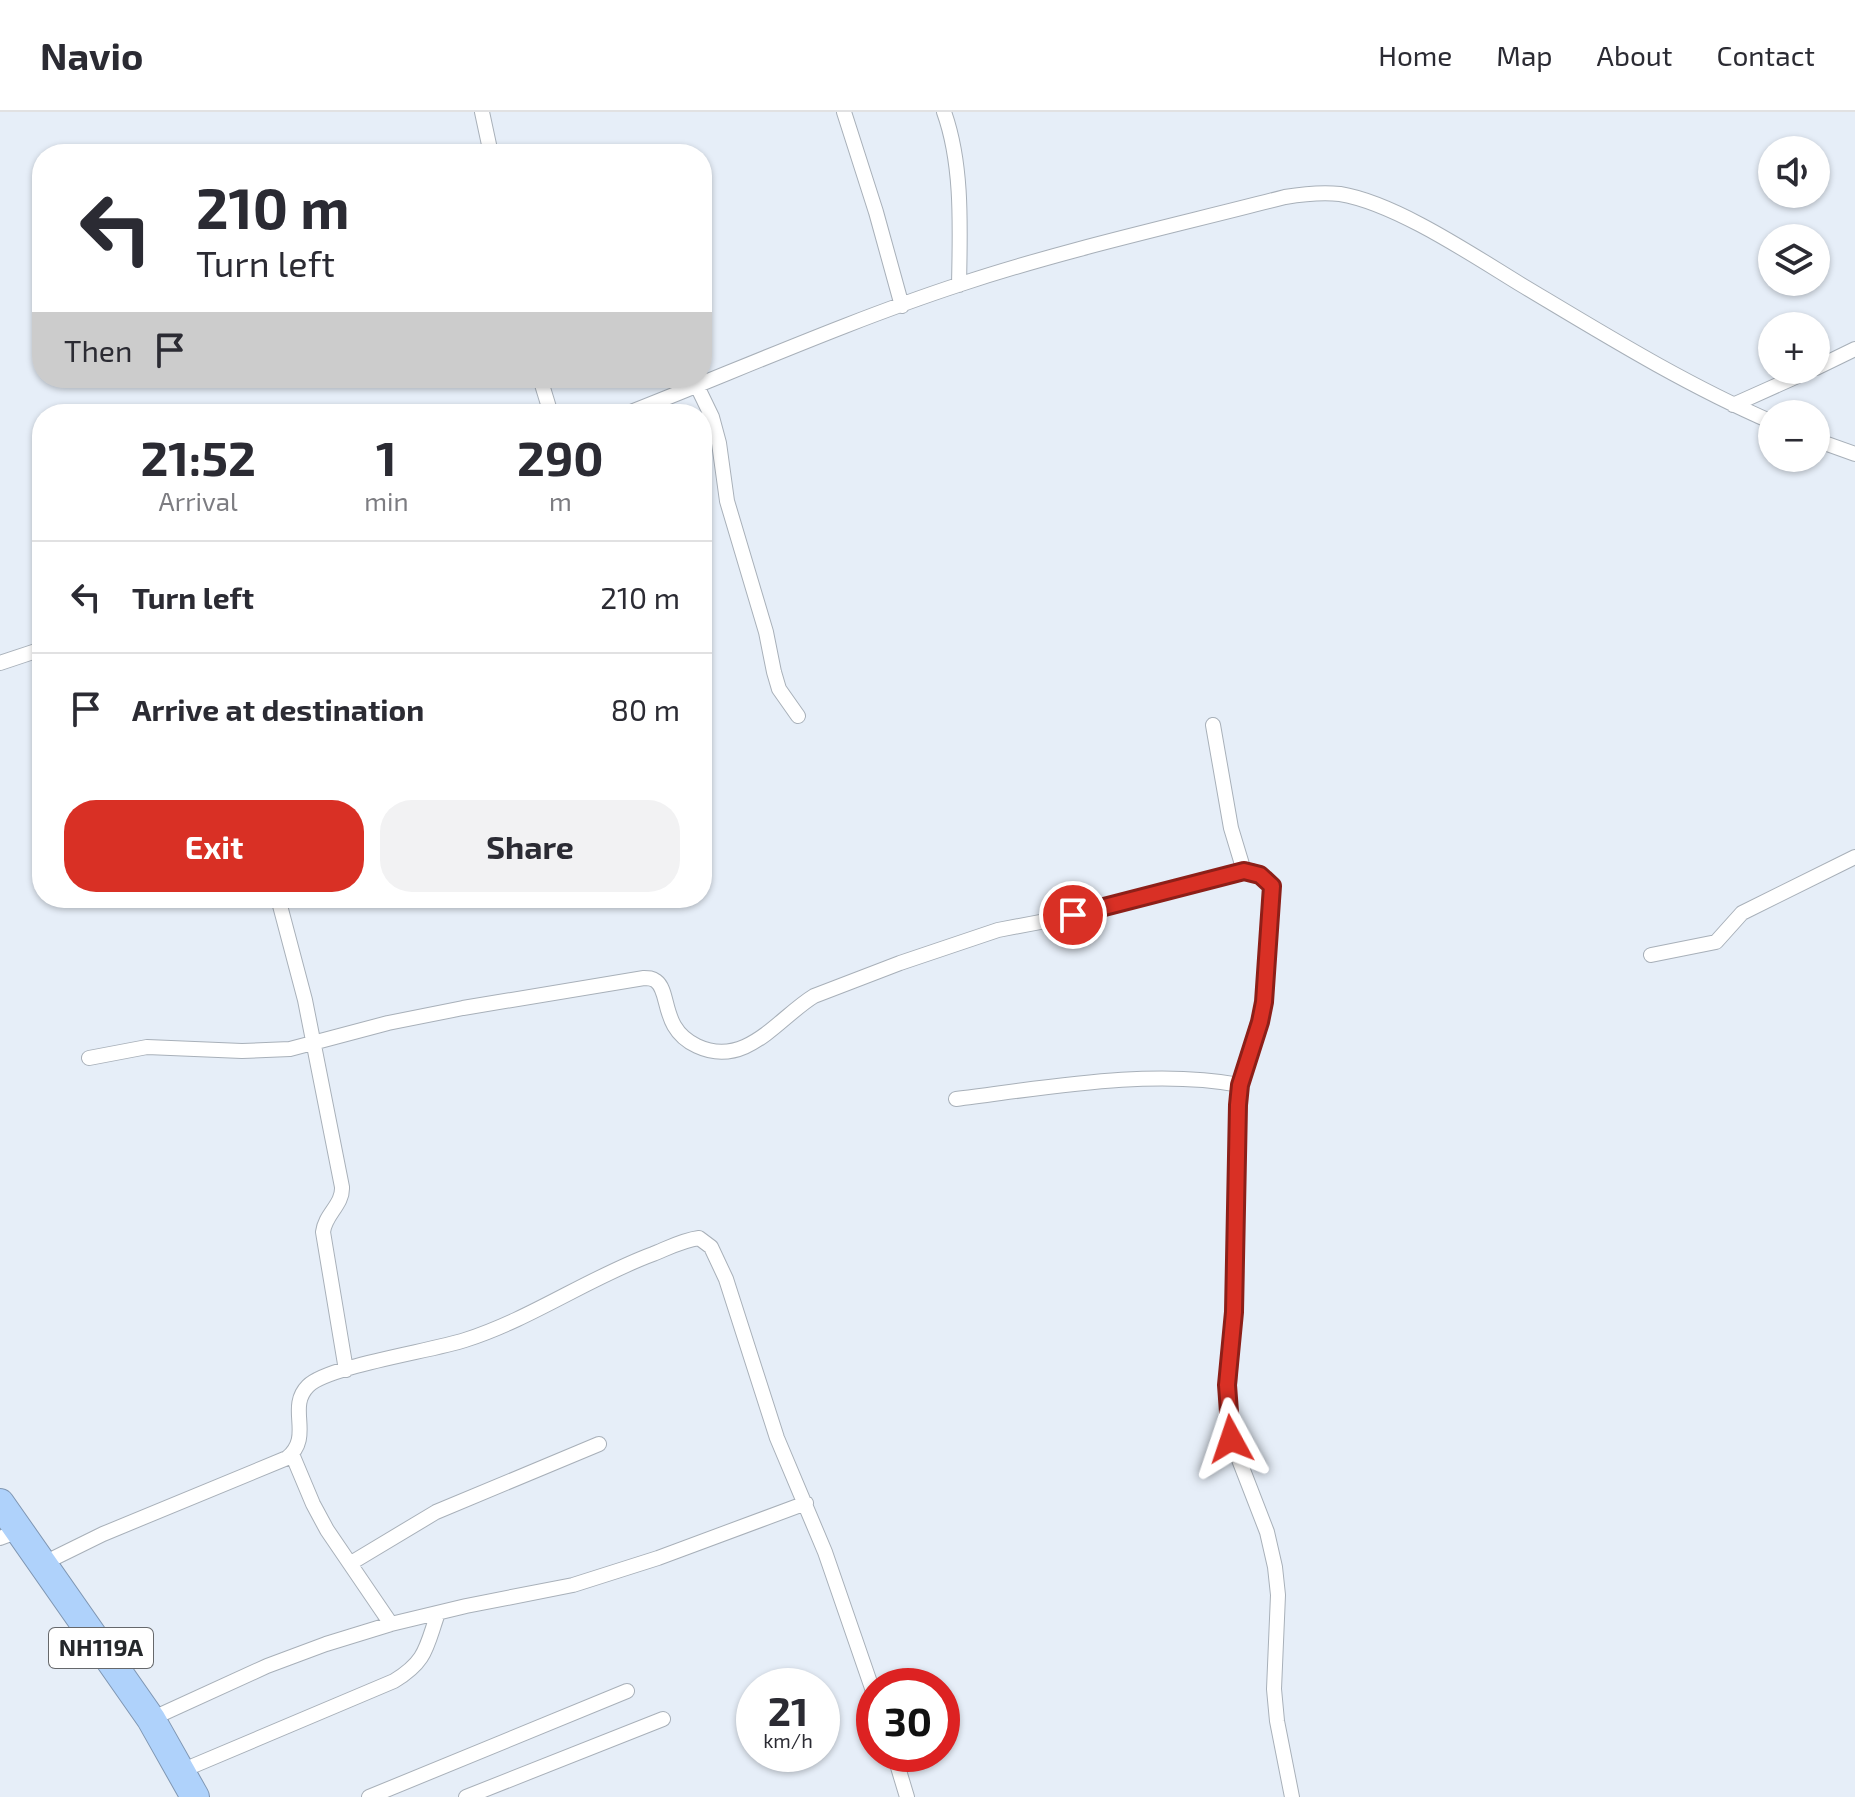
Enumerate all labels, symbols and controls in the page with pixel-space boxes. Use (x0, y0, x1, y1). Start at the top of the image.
text: Navio (40, 32, 143, 78)
text: Home (1378, 38, 1452, 72)
text: Map (1496, 38, 1553, 72)
text: About (1597, 38, 1672, 72)
text: Contact (1716, 38, 1815, 72)
map controls (1758, 136, 1830, 472)
button: sound (1758, 136, 1830, 208)
text: 210 m (196, 173, 350, 240)
icon: left (64, 176, 168, 280)
button: layers (1758, 224, 1830, 296)
text: Turn left (196, 241, 335, 284)
button: + (1758, 312, 1830, 384)
icon: arrive (148, 328, 192, 372)
text: Then (64, 332, 132, 368)
button: − (1758, 400, 1830, 472)
text: 21:52 (140, 428, 256, 486)
text: 1 (376, 428, 397, 486)
text: 290 (517, 428, 604, 486)
text: Arrival (159, 485, 238, 516)
text: min (364, 485, 409, 516)
text: m (549, 485, 572, 516)
icon: left (64, 575, 108, 619)
text: Turn left (132, 579, 254, 615)
text: 210 m (600, 579, 680, 615)
icon: arrive (64, 687, 108, 731)
text: Arrive at destination (132, 691, 424, 727)
text: 80 m (611, 691, 680, 727)
button: Exit (64, 800, 364, 892)
button: Share (380, 800, 680, 892)
pin (1039, 881, 1107, 949)
icon: arrive (1051, 893, 1095, 937)
position arrow (1189, 1397, 1273, 1481)
road number: NH119A (49, 1628, 153, 1668)
speed limit sign: 30 (856, 1668, 960, 1772)
text: 21 (768, 1686, 808, 1734)
text: km/h (763, 1728, 813, 1752)

